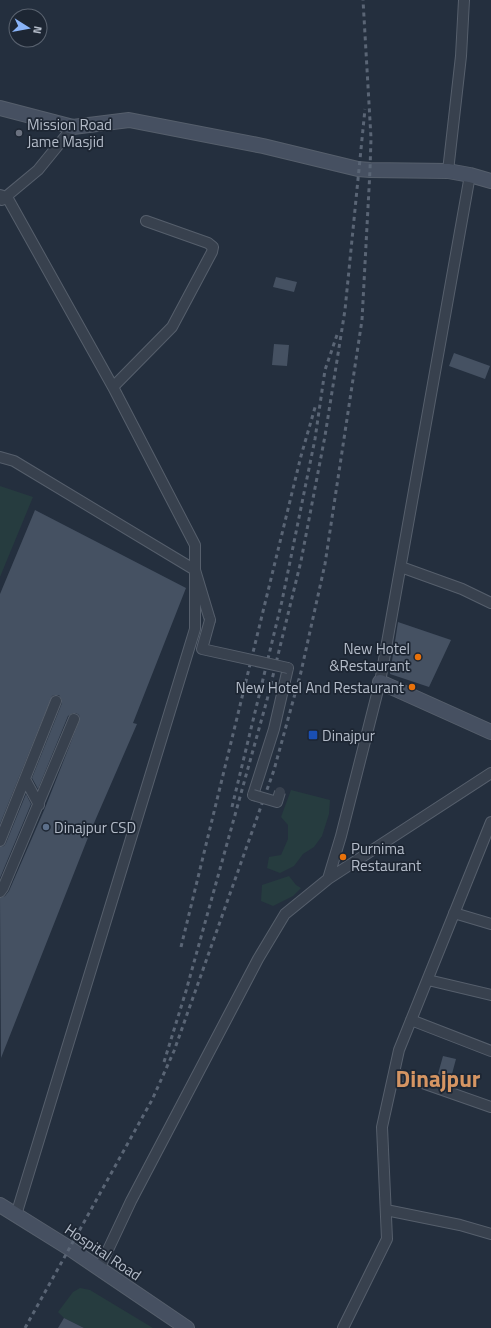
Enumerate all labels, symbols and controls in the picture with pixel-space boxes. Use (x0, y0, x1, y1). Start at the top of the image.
north arrow (8, 8, 48, 48)
text: N (29, 25, 46, 35)
place label: Mission Road Jame Masjid (27, 113, 112, 153)
marker: Mission Road Jame Masjid (14, 128, 24, 138)
place label: New Hotel &Restaurant (329, 637, 411, 677)
marker: New Hotel &Restaurant (413, 652, 423, 662)
place label: New Hotel And Restaurant (236, 676, 405, 699)
marker: New Hotel And Restaurant (407, 682, 417, 692)
place label: Dinajpur (322, 724, 375, 747)
marker: Dinajpur (307, 729, 319, 741)
place label: Dinajpur CSD (54, 816, 136, 839)
marker: Dinajpur CSD (41, 822, 51, 832)
place label: Purnima Restaurant (351, 837, 422, 877)
marker: Purnima Restaurant (338, 852, 348, 862)
district label: Dinajpur (396, 1061, 481, 1096)
street label: Hospital Road (60, 1218, 146, 1286)

